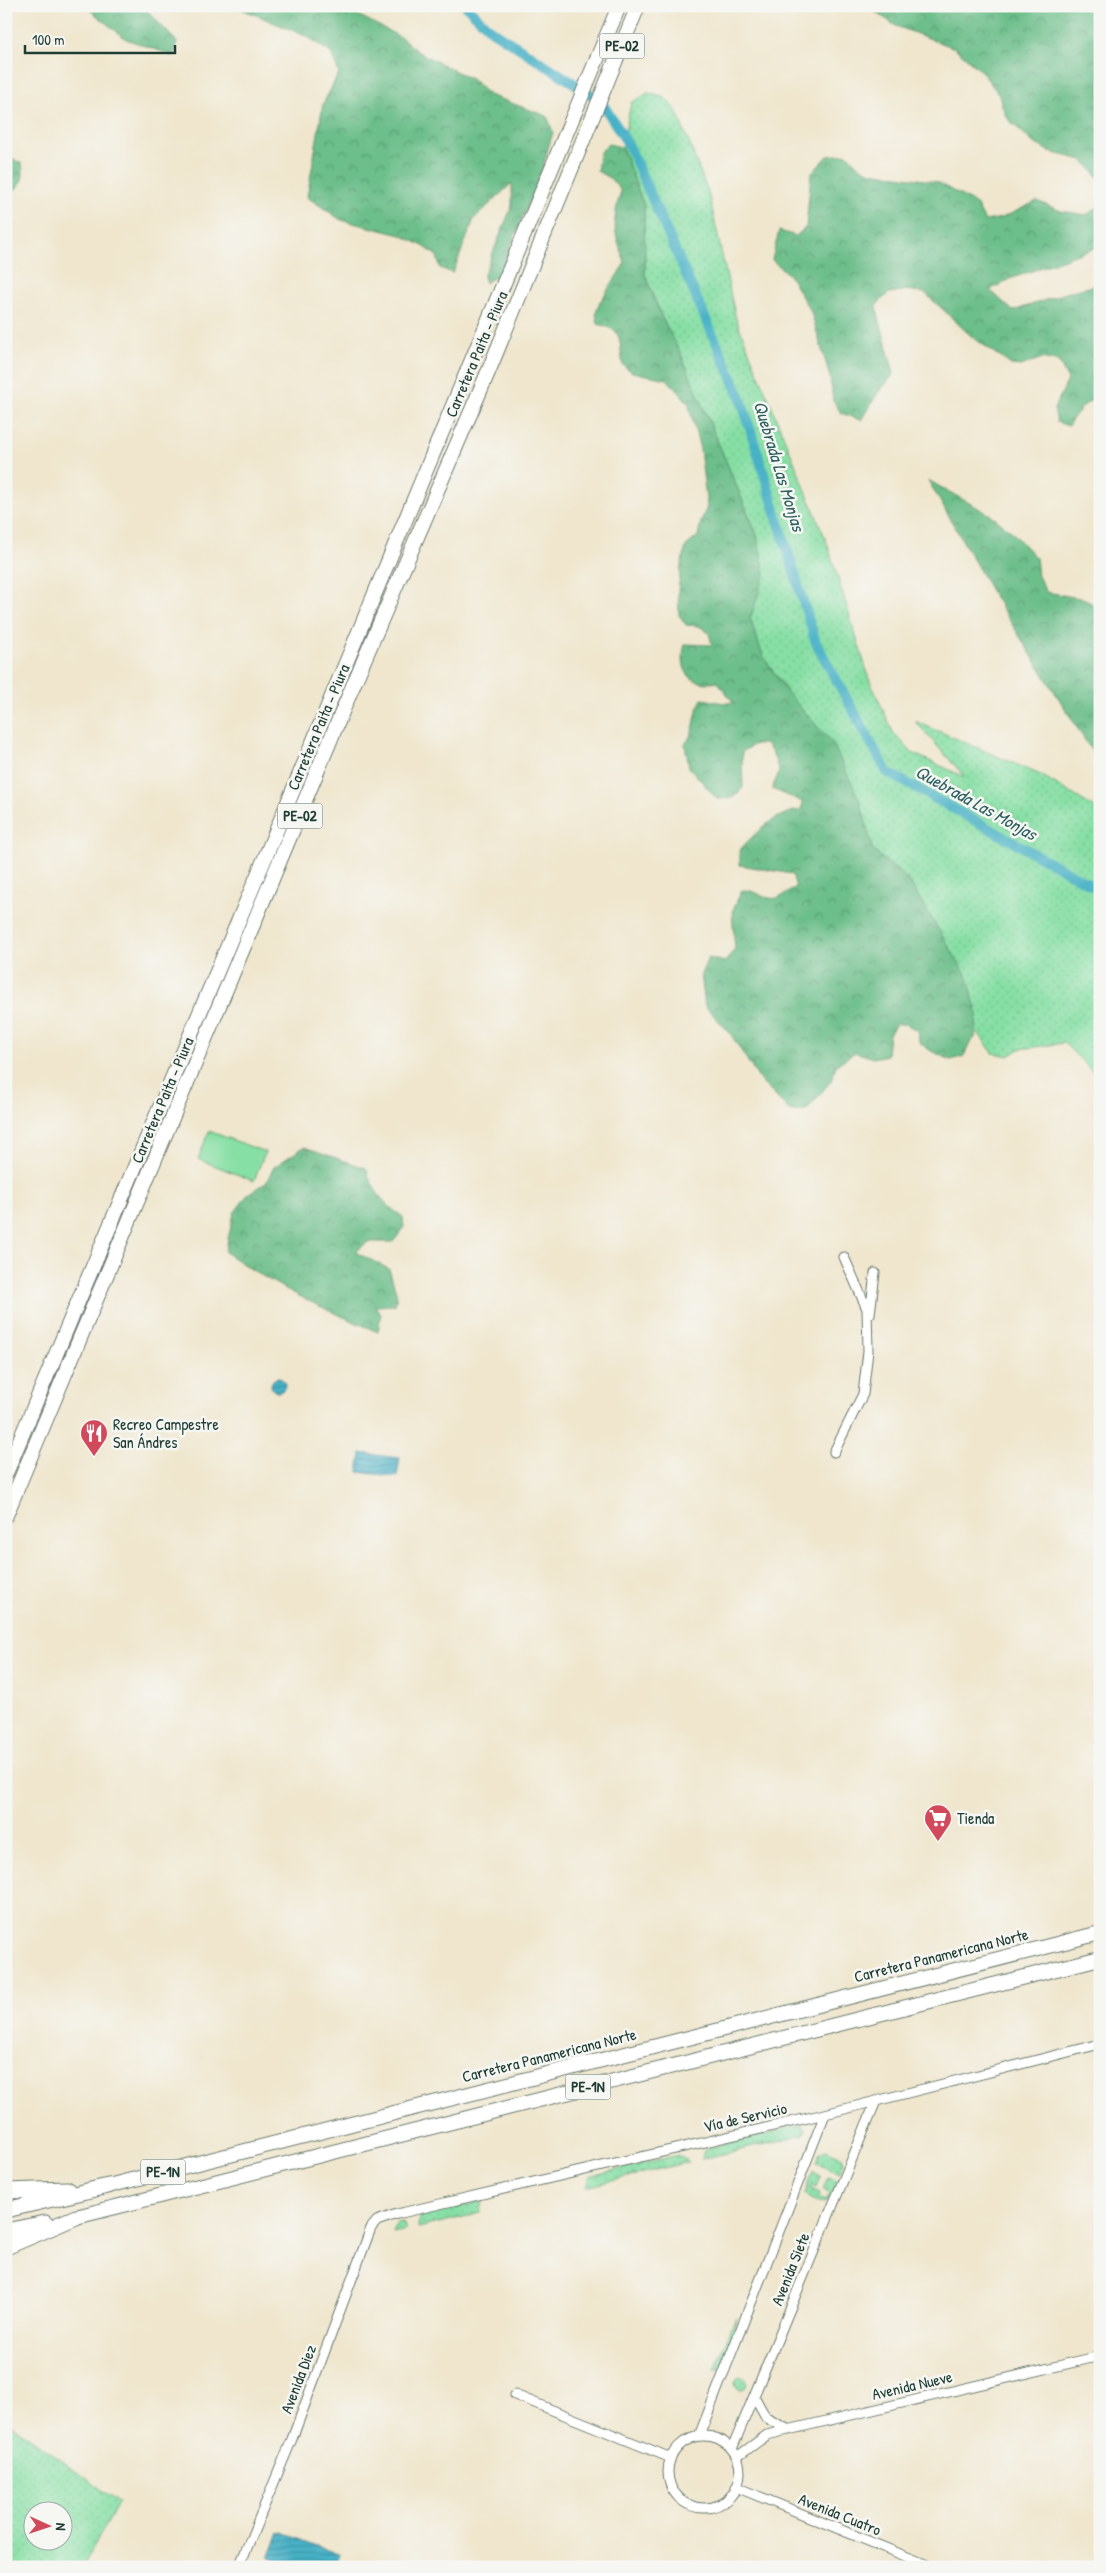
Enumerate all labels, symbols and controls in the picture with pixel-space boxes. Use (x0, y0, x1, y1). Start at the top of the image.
scale bar (25, 22, 175, 54)
text: 100 m (32, 29, 65, 50)
road number: PE-02 (600, 34, 644, 58)
street label: Carretera Paita - Piura (440, 288, 512, 420)
water label: Quebrada Las Monjas (748, 398, 812, 536)
street label: Carretera Paita - Piura (282, 661, 354, 793)
water label: Quebrada Las Monjas (911, 759, 1043, 847)
road number: PE-02 (278, 804, 322, 828)
street label: Carretera Paita - Piura (126, 1034, 198, 1166)
place label: Recreo Campestre San Ándres (113, 1413, 219, 1453)
restaurant icon: Recreo Campestre San Ándres (79, 1418, 109, 1457)
supermarket icon: Tienda (923, 1803, 953, 1842)
place label: Tienda (957, 1807, 994, 1829)
street label: Carretera Panamericana Norte (852, 1923, 1031, 1987)
street label: Carretera Panamericana Norte (460, 2023, 639, 2087)
road number: PE-1N (566, 2074, 610, 2100)
street label: Vía de Servicio (701, 2097, 789, 2137)
road number: PE-1N (140, 2160, 186, 2184)
street label: Avenida Siete (765, 2229, 815, 2309)
street label: Avenida Diez (275, 2341, 321, 2417)
street label: Avenida Nueve (870, 2365, 955, 2405)
street label: Avenida Cuatro (795, 2487, 885, 2541)
north arrow (22, 2500, 72, 2550)
text: N (52, 2522, 71, 2531)

